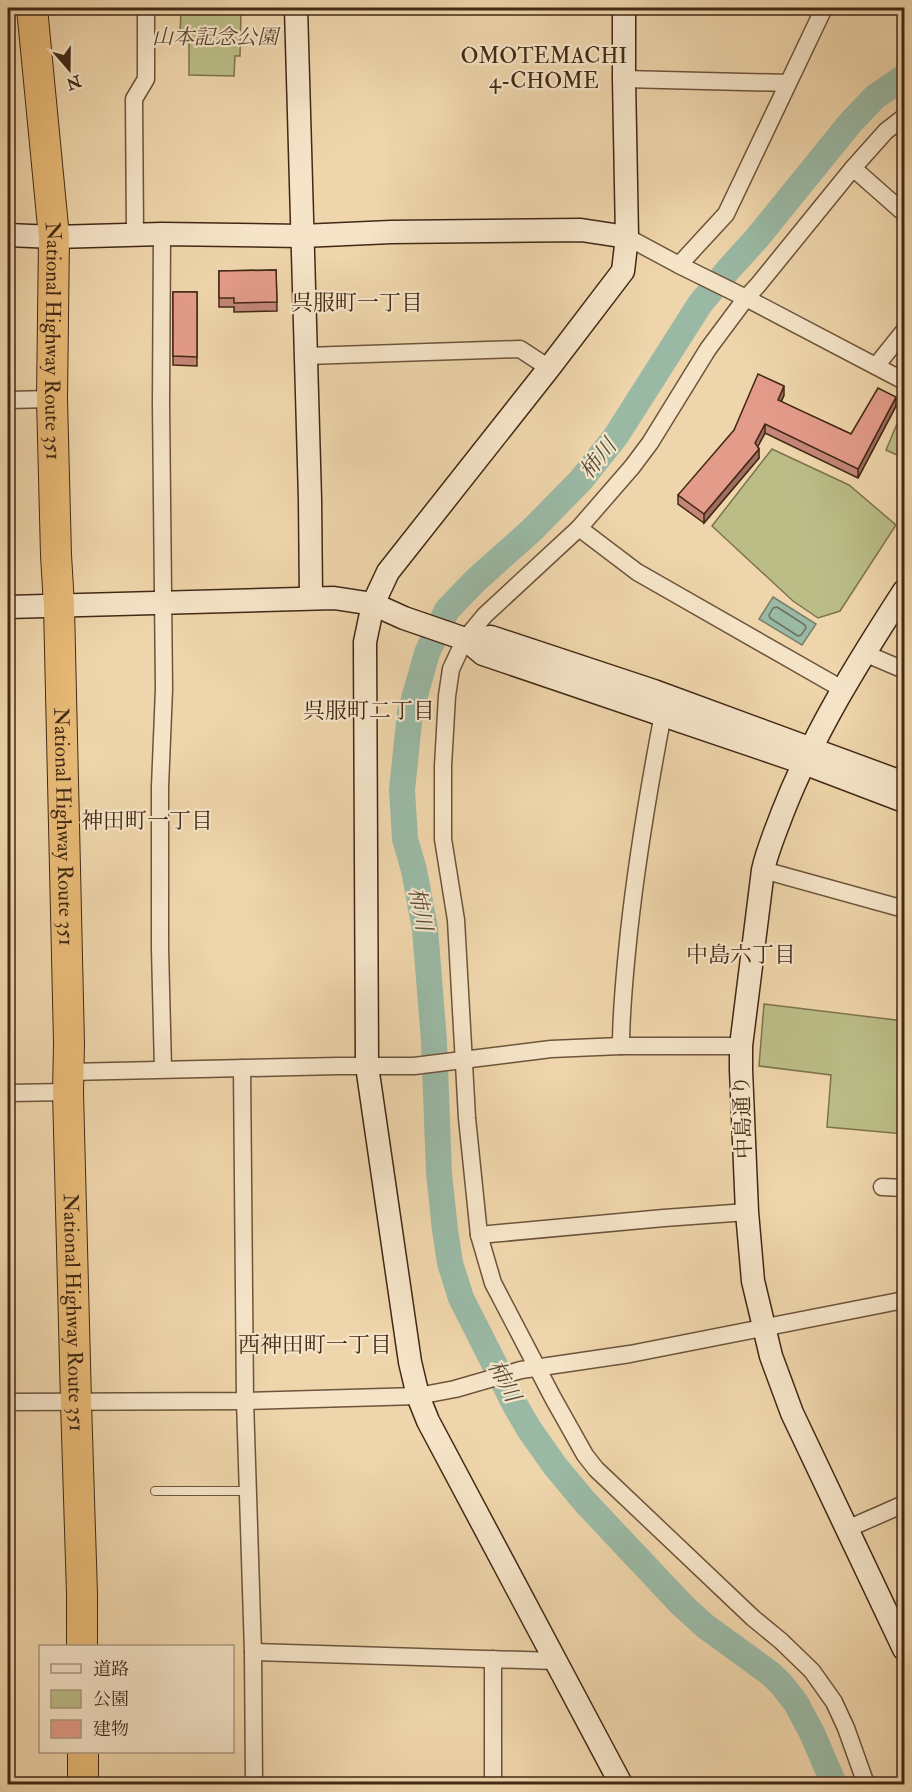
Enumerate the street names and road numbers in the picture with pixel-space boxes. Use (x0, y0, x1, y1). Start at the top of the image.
street label: National Highway Route 351 (38, 221, 68, 460)
street label: National Highway Route 351 (48, 707, 80, 946)
street label: 中島通り (728, 1075, 758, 1159)
street label: National Highway Route 351 (57, 1193, 90, 1432)

